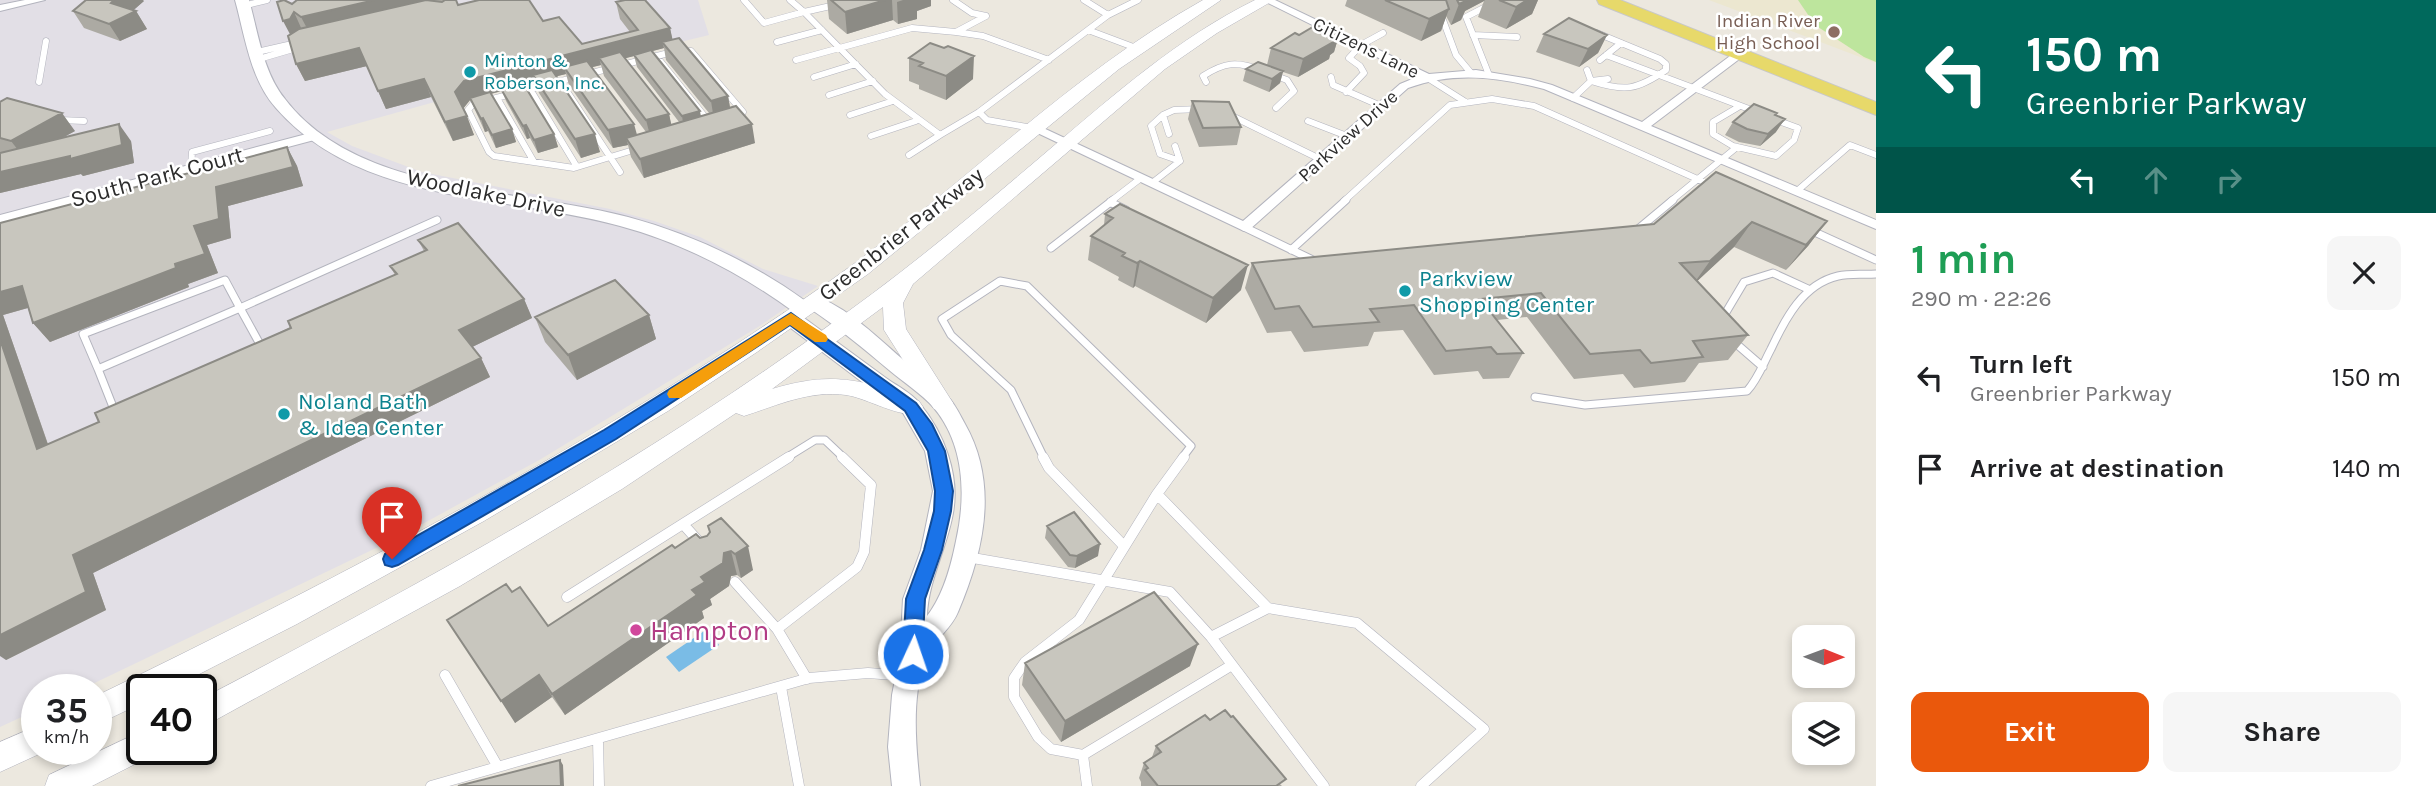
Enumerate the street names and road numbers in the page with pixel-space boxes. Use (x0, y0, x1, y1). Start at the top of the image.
street label: Citizens Lane (1309, 13, 1423, 83)
street label: Parkview Drive (1294, 86, 1402, 186)
street label: South Park Court (68, 141, 247, 213)
street label: Greenbrier Parkway (813, 161, 989, 307)
street label: Woodlake Drive (404, 163, 568, 223)

